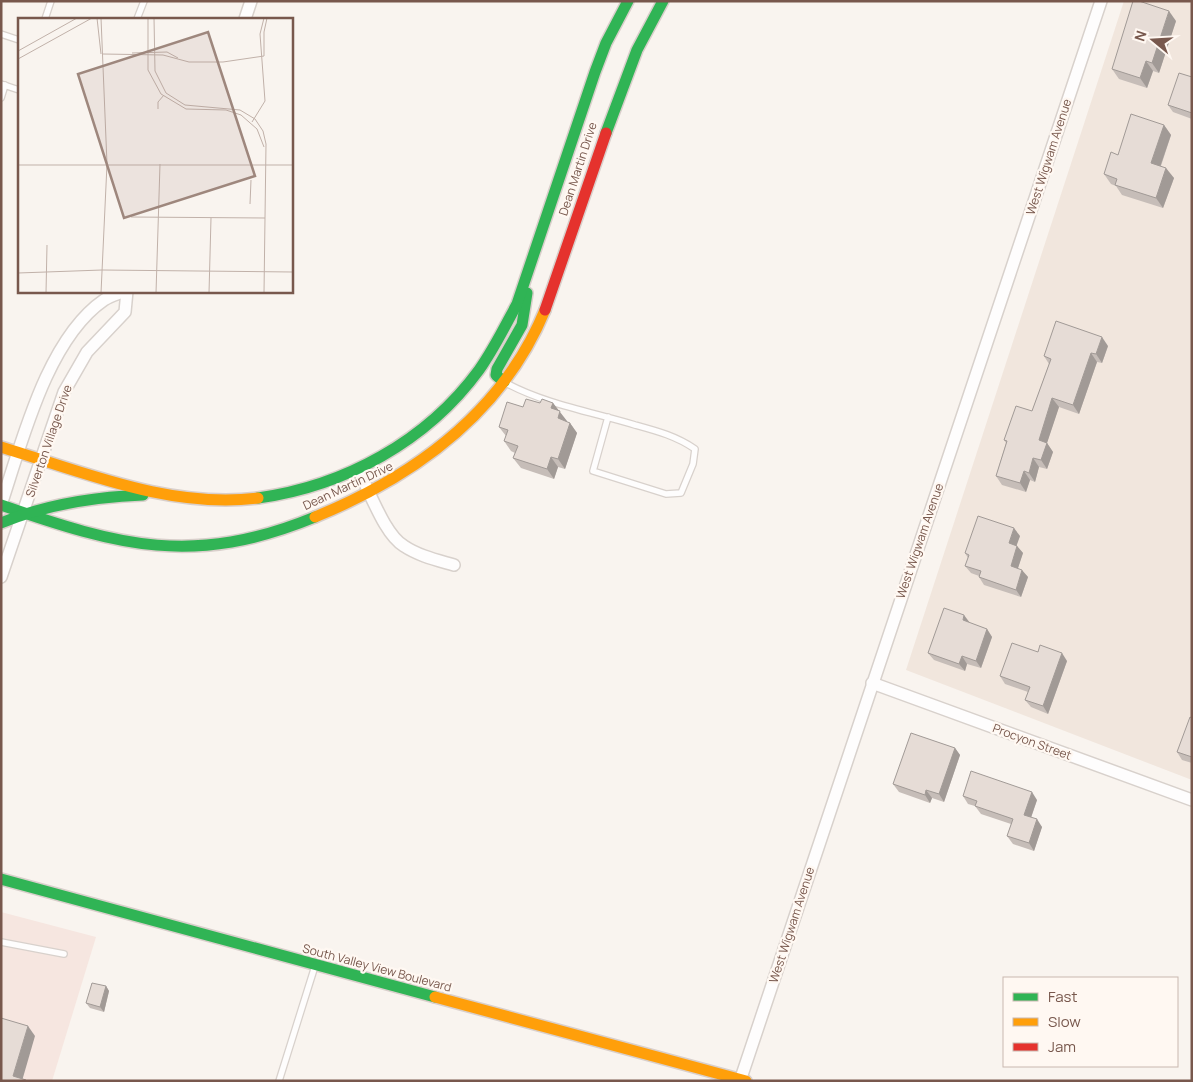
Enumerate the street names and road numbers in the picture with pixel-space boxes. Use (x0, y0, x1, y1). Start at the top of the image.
street label: West Wigwam Avenue (1022, 97, 1075, 217)
street label: Dean Martin Drive (554, 120, 601, 218)
street label: Silverton Village Drive (21, 382, 76, 499)
street label: Dean Martin Drive (300, 457, 396, 514)
street label: West Wigwam Avenue (892, 481, 947, 601)
street label: Procyon Street (990, 719, 1074, 764)
street label: West Wigwam Avenue (765, 865, 818, 985)
street label: South Valley View Boulevard (301, 939, 454, 996)

